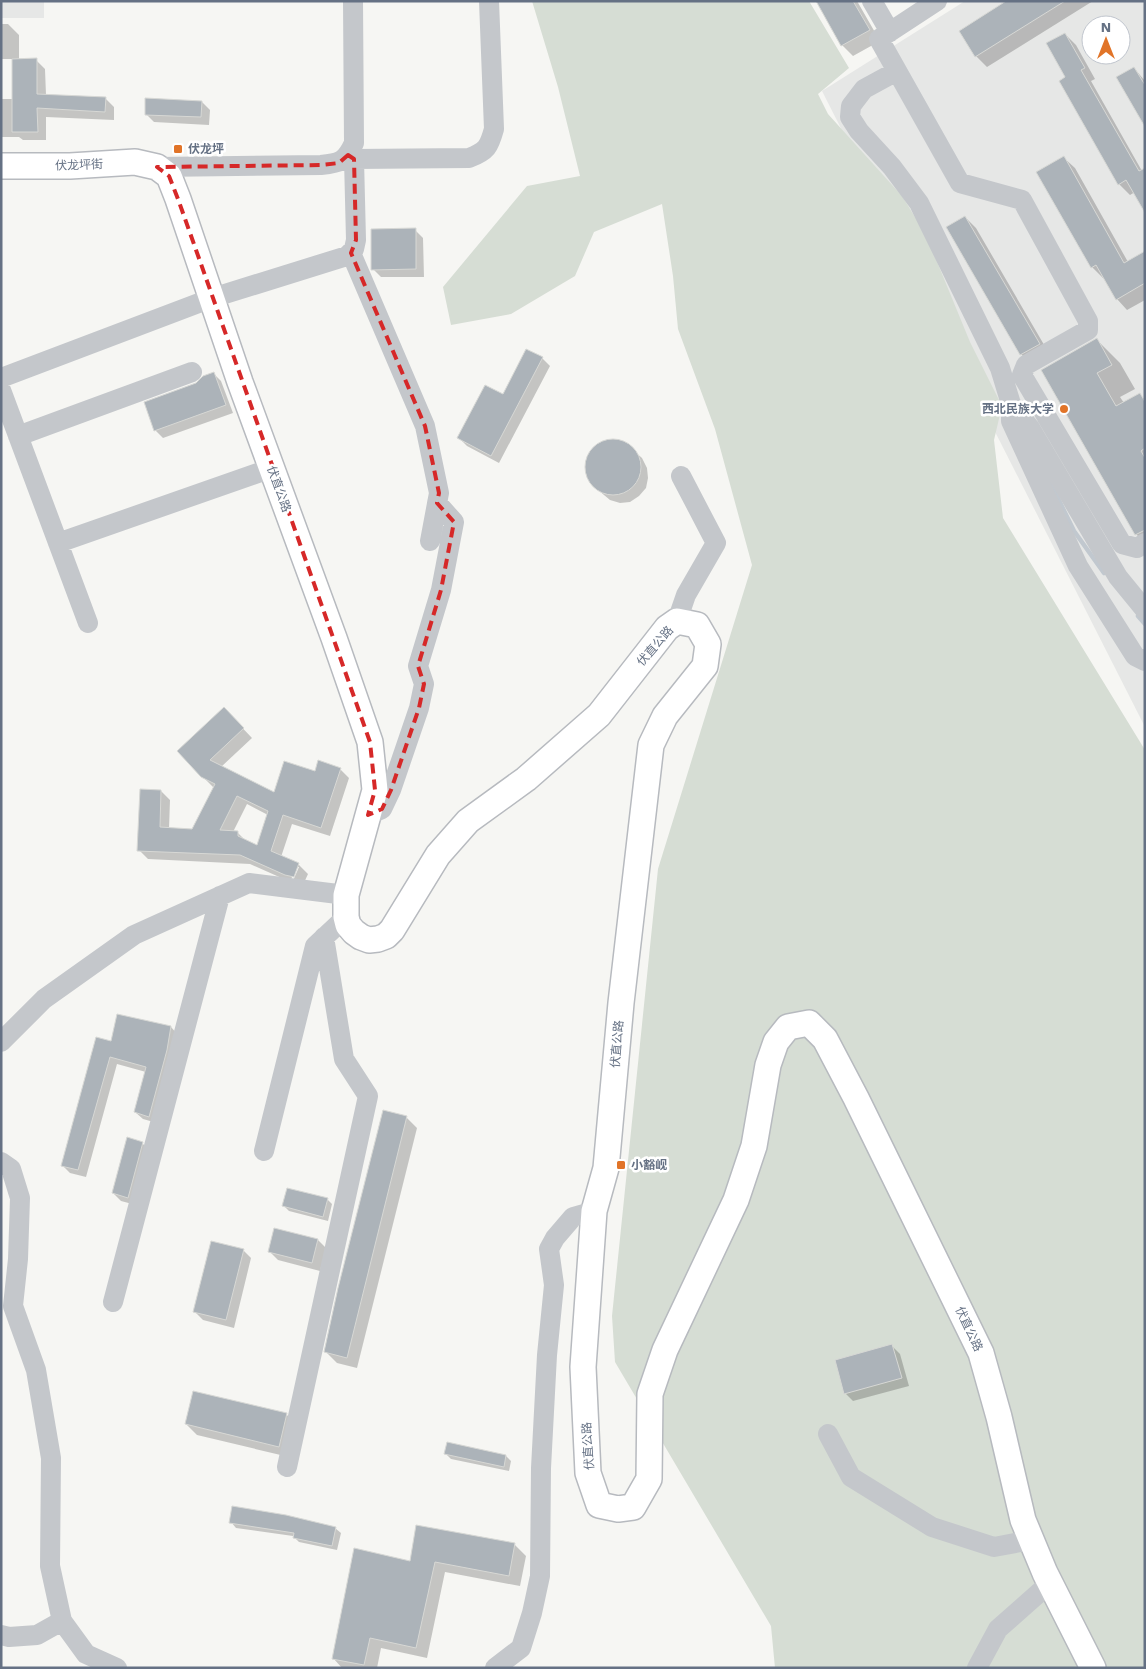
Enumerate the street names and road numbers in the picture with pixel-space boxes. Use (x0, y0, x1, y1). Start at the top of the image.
street label: 伏龙坪街 (55, 157, 103, 173)
street label: 伏直公路 (264, 464, 294, 514)
street label: 伏直公路 (634, 623, 676, 669)
street label: 伏直公路 (608, 1019, 626, 1069)
street label: 伏直公路 (953, 1304, 985, 1354)
street label: 伏直公路 (579, 1422, 597, 1470)

